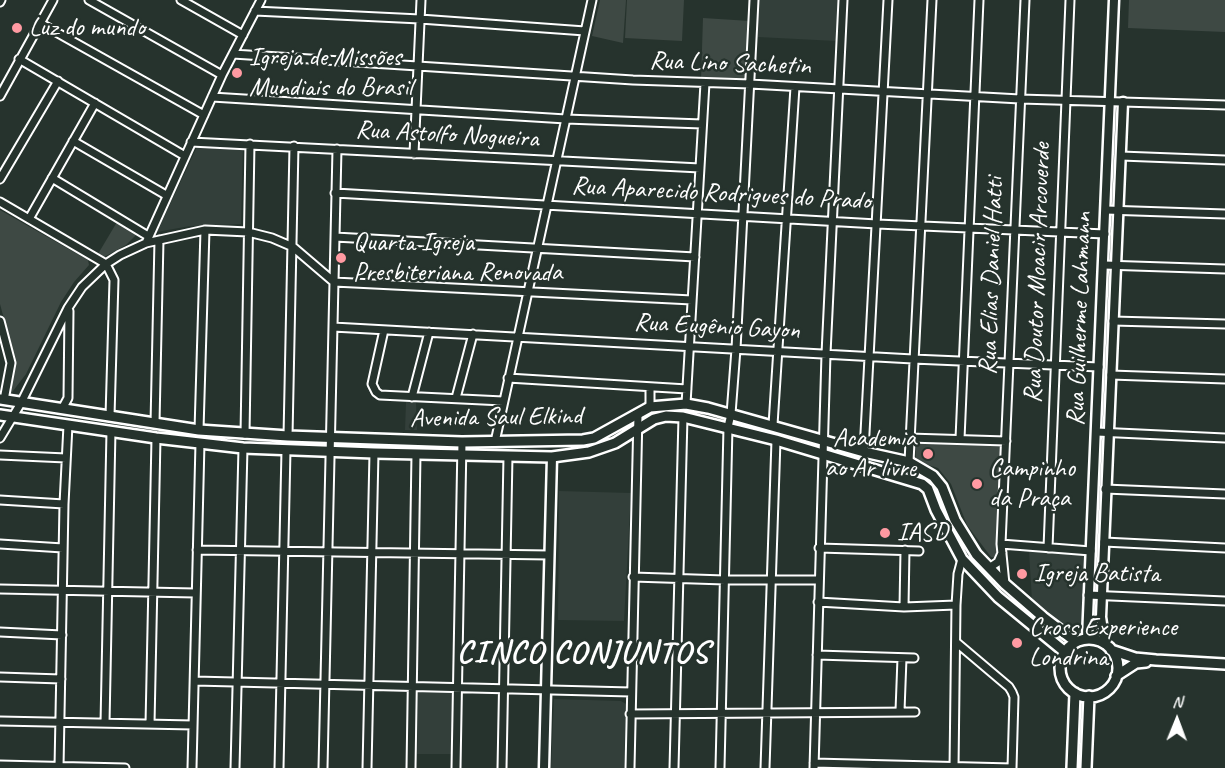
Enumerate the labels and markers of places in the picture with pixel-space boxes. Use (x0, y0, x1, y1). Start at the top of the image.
place label: Luz do mundo (29, 12, 145, 44)
marker: Luz do mundo (10, 21, 24, 35)
place label: Igreja de Missões Mundiais do Brasil (249, 42, 412, 104)
marker: Igreja de Missões Mundiais do Brasil (230, 66, 244, 80)
place label: Quarta Igreja Presbiteriana Renovada (353, 227, 562, 288)
marker: Quarta Igreja Presbiteriana Renovada (334, 251, 348, 265)
place label: Academia ao Ar livre (825, 423, 916, 484)
marker: Academia ao Ar livre (921, 447, 935, 461)
place label: Campinho da Praça (989, 453, 1075, 514)
marker: Campinho da Praça (970, 477, 984, 491)
place label: IASD (897, 517, 948, 549)
marker: IASD (878, 526, 892, 540)
place label: Igreja Batista (1034, 558, 1160, 590)
marker: Igreja Batista (1015, 567, 1029, 581)
place label: Cross Experience Londrina (1029, 612, 1177, 674)
marker: Cross Experience Londrina (1010, 636, 1024, 650)

